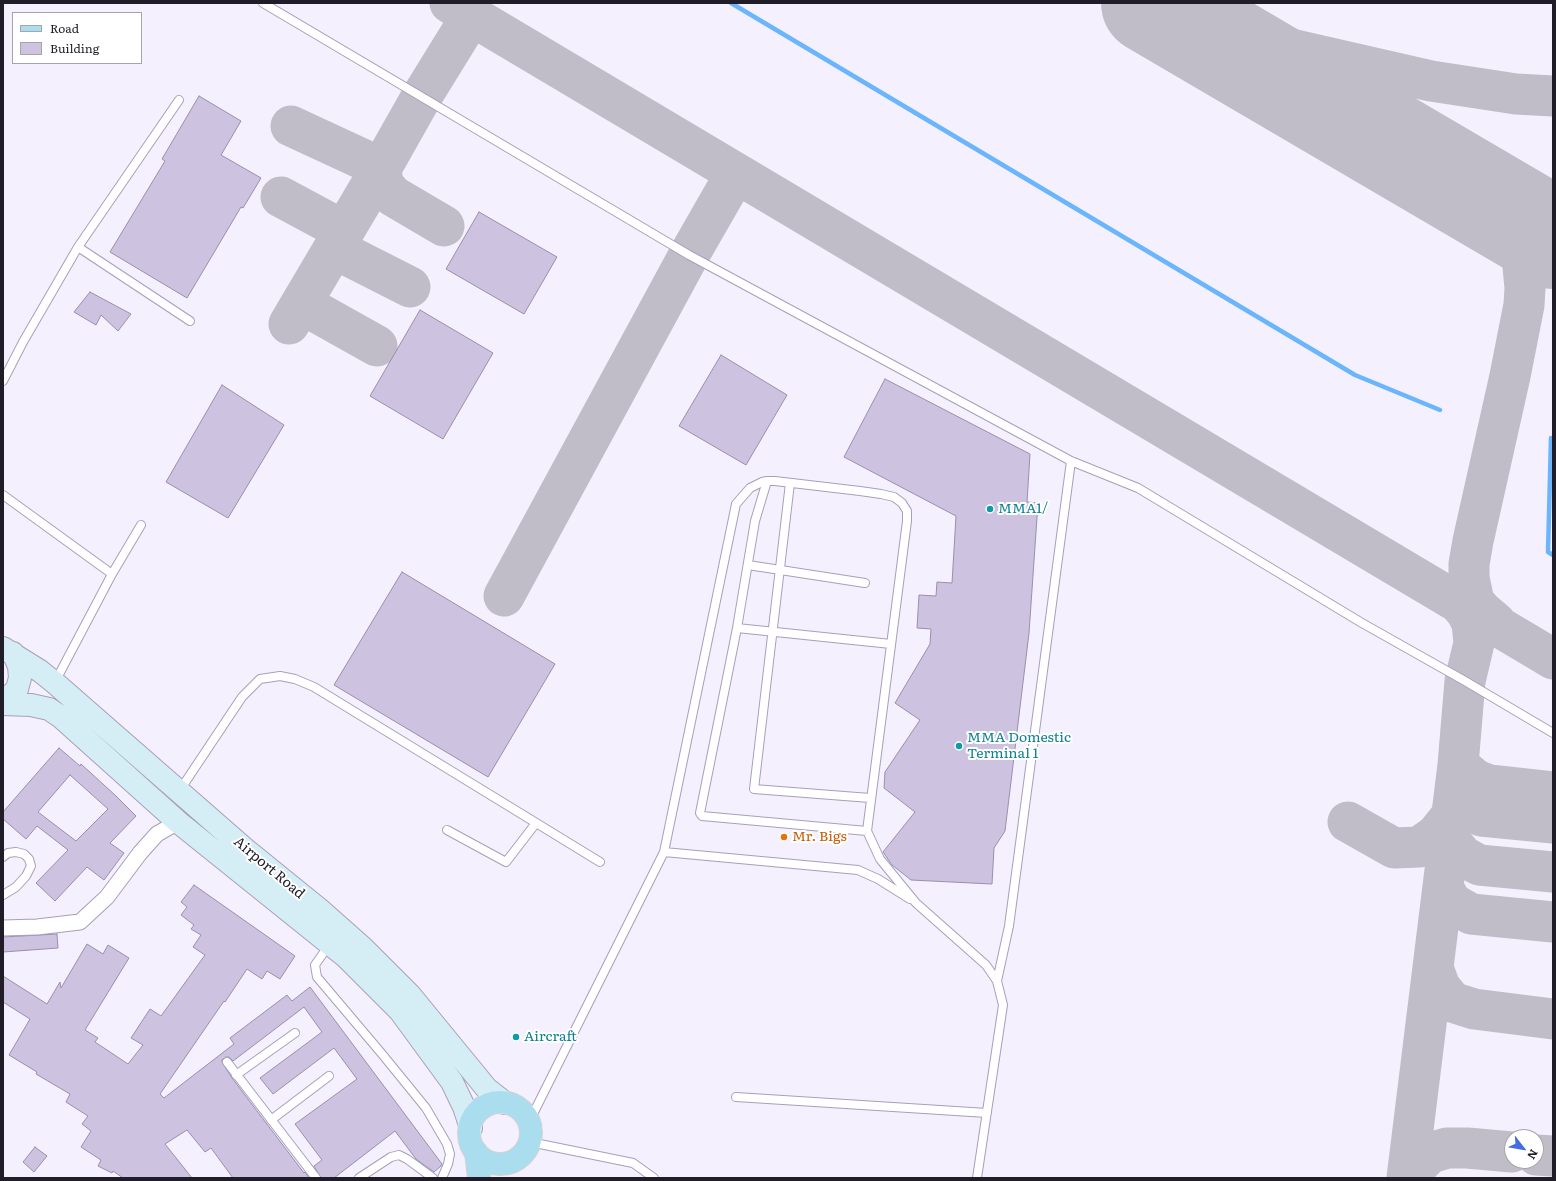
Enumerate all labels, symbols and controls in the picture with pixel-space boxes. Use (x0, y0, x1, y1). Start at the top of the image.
legend (12, 12, 142, 64)
text: Road (50, 19, 79, 37)
text: Building (50, 39, 99, 57)
place label: MMA1/ (998, 501, 1048, 517)
marker: MMA1/ (985, 504, 995, 514)
place label: MMA Domestic Terminal 1 (967, 730, 1071, 762)
marker: MMA Domestic Terminal 1 (954, 741, 964, 751)
place label: Mr. Bigs (792, 829, 847, 845)
marker: Mr. Bigs (779, 832, 789, 842)
street label: Airport Road (230, 834, 308, 902)
place label: Aircraft (524, 1029, 577, 1045)
marker: Aircraft (511, 1032, 521, 1042)
north arrow (1504, 1129, 1544, 1169)
text: N (1524, 1147, 1543, 1163)

